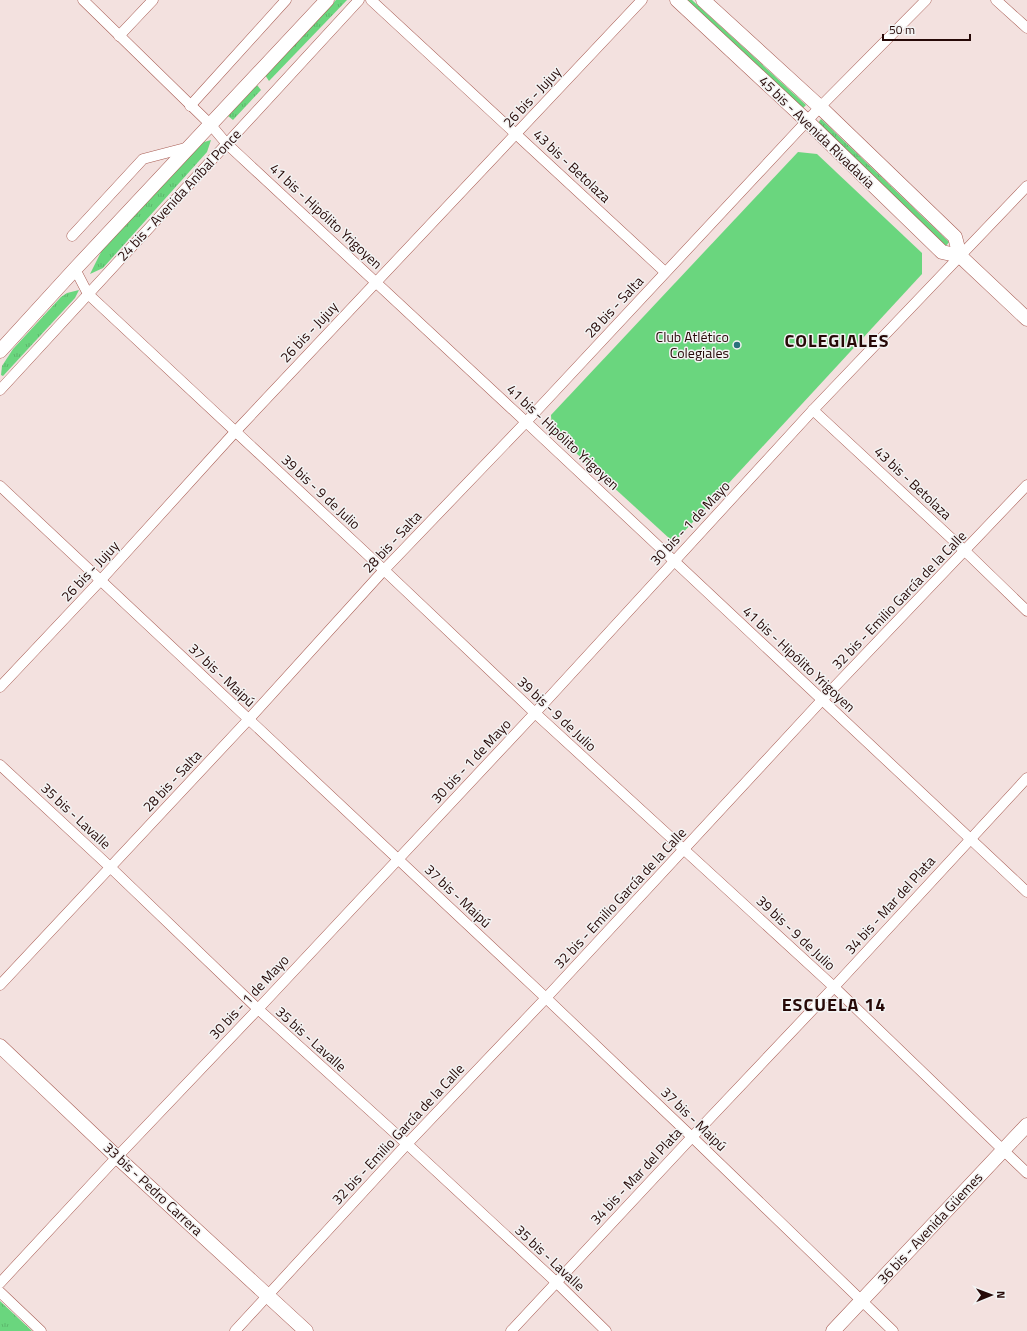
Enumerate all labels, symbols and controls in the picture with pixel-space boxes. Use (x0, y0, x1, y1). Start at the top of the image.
scale bar (883, 16, 970, 42)
text: 50 m (889, 20, 915, 39)
street label: 26 bis - Jujuy (498, 61, 566, 132)
street label: 45 bis - Avenida Rivadavia (755, 70, 880, 193)
street label: 24 bis - Avenida Aníbal Ponce (112, 124, 246, 265)
street label: 43 bis - Betolaza (529, 124, 616, 207)
street label: 41 bis - Hipólito Yrigoyen (265, 158, 387, 274)
street label: 28 bis - Salta (579, 271, 648, 342)
street label: 26 bis - Jujuy (275, 296, 343, 367)
place label: Club Atlético Colegiales (656, 326, 729, 363)
district label: COLEGIALES (784, 327, 890, 354)
marker: Club Atlético Colegiales (732, 340, 742, 350)
street label: 41 bis - Hipólito Yrigoyen (502, 379, 624, 495)
street label: 43 bis - Betolaza (870, 441, 957, 524)
street label: 39 bis - 9 de Julio (277, 449, 366, 534)
street label: 30 bis - 1 de Mayo (645, 476, 735, 570)
street label: 28 bis - Salta (357, 506, 426, 577)
street label: 32 bis - Emilio García de la Calle (827, 525, 971, 674)
street label: 26 bis - Jujuy (56, 535, 124, 606)
street label: 41 bis - Hipólito Yrigoyen (738, 601, 860, 717)
street label: 37 bis - Maipú (184, 638, 260, 711)
street label: 39 bis - 9 de Julio (513, 671, 602, 756)
street label: 30 bis - 1 de Mayo (426, 714, 516, 808)
street label: 28 bis - Salta (137, 745, 206, 816)
street label: 35 bis - Lavalle (37, 778, 116, 854)
street label: 32 bis - Emilio García de la Calle (549, 823, 691, 973)
street label: 34 bis - Mar del Plata (840, 851, 940, 958)
street label: 37 bis - Maipú (420, 859, 496, 932)
street label: 39 bis - 9 de Julio (752, 890, 841, 975)
street label: 30 bis - 1 de Mayo (204, 950, 294, 1044)
district label: ESCUELA 14 (782, 991, 886, 1018)
street label: 35 bis - Lavalle (271, 1001, 351, 1076)
street label: 32 bis - Emilio García de la Calle (327, 1059, 469, 1209)
street label: 37 bis - Maipú (657, 1082, 732, 1156)
street label: 34 bis - Mar del Plata (585, 1122, 686, 1229)
street label: 33 bis - Pedro Carrera (99, 1137, 208, 1240)
street label: 36 bis - Avenida Güemes (872, 1167, 987, 1288)
street label: 35 bis - Lavalle (511, 1220, 590, 1296)
north arrow (971, 1275, 1011, 1315)
text: N (993, 1291, 1009, 1299)

